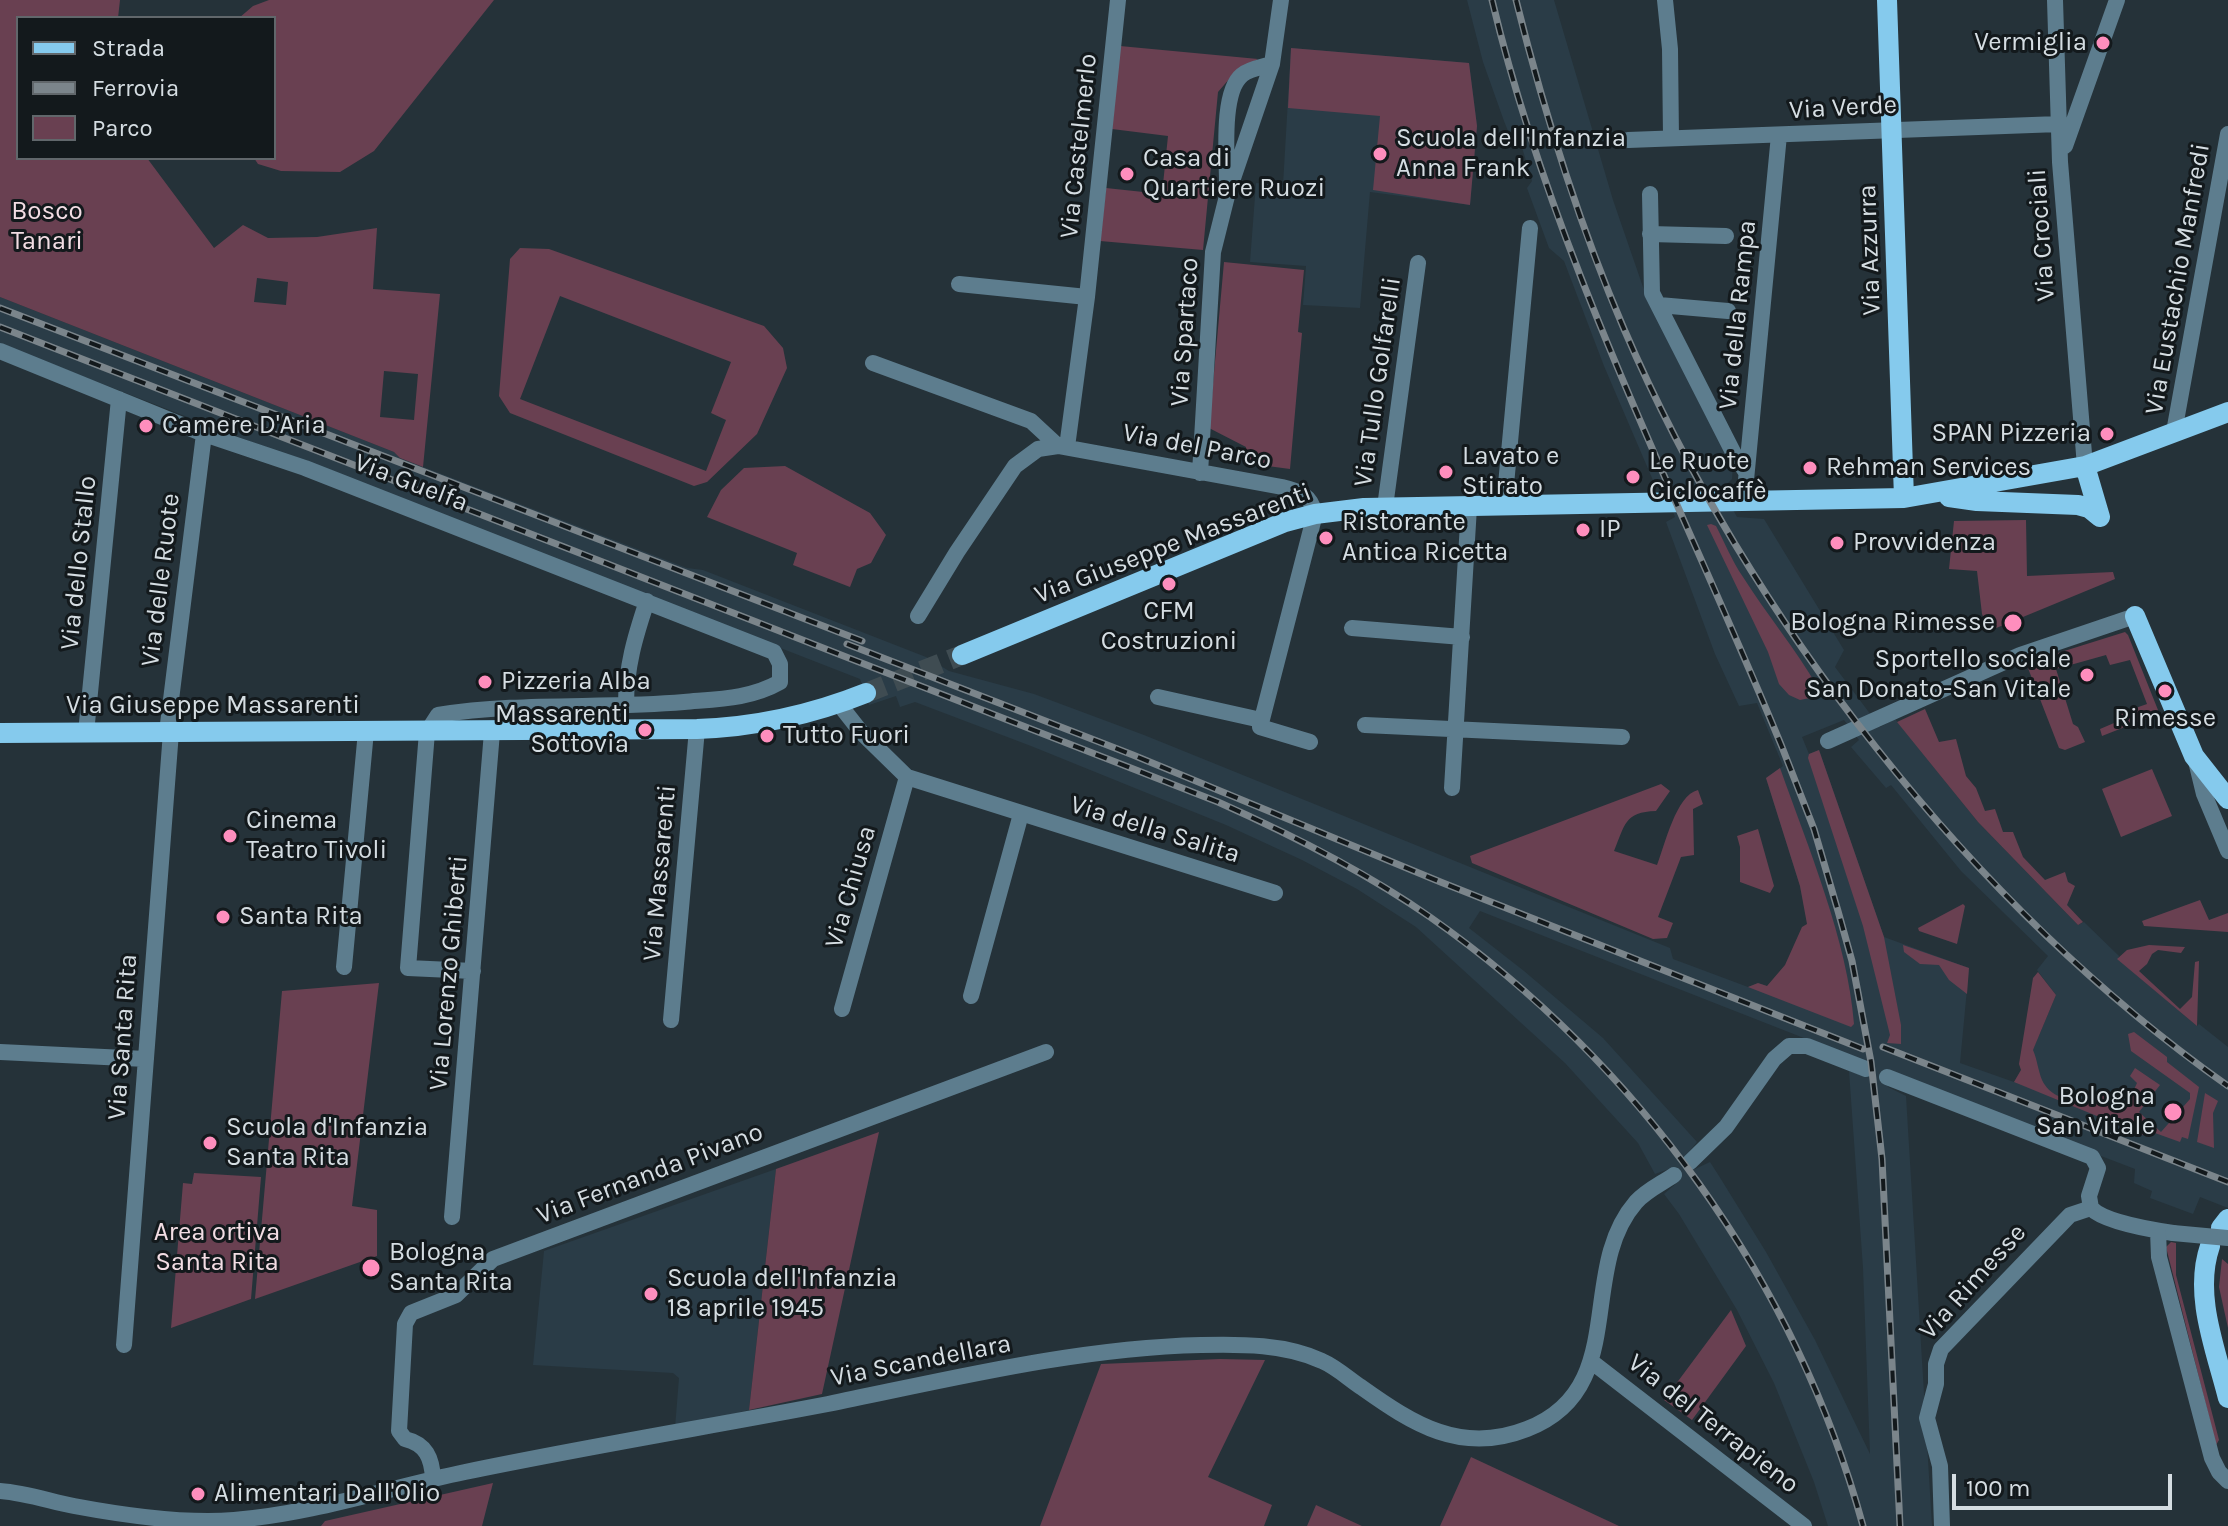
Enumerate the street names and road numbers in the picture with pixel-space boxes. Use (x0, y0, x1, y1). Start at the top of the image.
street label: Via Castelmerlo (1054, 52, 1104, 240)
street label: Via Verde (1788, 90, 1898, 126)
street label: Via Eustachio Manfredi (2139, 141, 2217, 417)
street label: Via Crociali (2022, 168, 2062, 302)
street label: Via Azzurra (1852, 184, 1888, 316)
street label: Via della Rampa (1713, 219, 1763, 411)
street label: Via Spartaco (1164, 256, 1206, 408)
street label: Via Tullo Golfarelli (1348, 275, 1408, 489)
street label: Via del Parco (1120, 417, 1274, 477)
street label: Via Guelfa (350, 447, 472, 519)
street label: Via dello Stallo (54, 474, 104, 652)
street label: Via Giuseppe Massarenti (1030, 477, 1316, 611)
street label: Via delle Ruote (135, 491, 187, 669)
street label: Via Giuseppe Massarenti (66, 690, 360, 722)
street label: Via Massarenti (637, 784, 683, 962)
street label: Via della Salita (1066, 789, 1244, 871)
street label: Via Chiusa (819, 822, 883, 952)
street label: Via Lorenzo Ghiberti (423, 854, 475, 1092)
street label: Via Santa Rita (102, 953, 144, 1121)
street label: Via Fernanda Pivano (533, 1117, 767, 1231)
street label: Via Rimesse (1913, 1218, 2033, 1346)
street label: Via Scandellara (828, 1328, 1014, 1394)
street label: Via del Terrapieno (1621, 1347, 1805, 1501)

